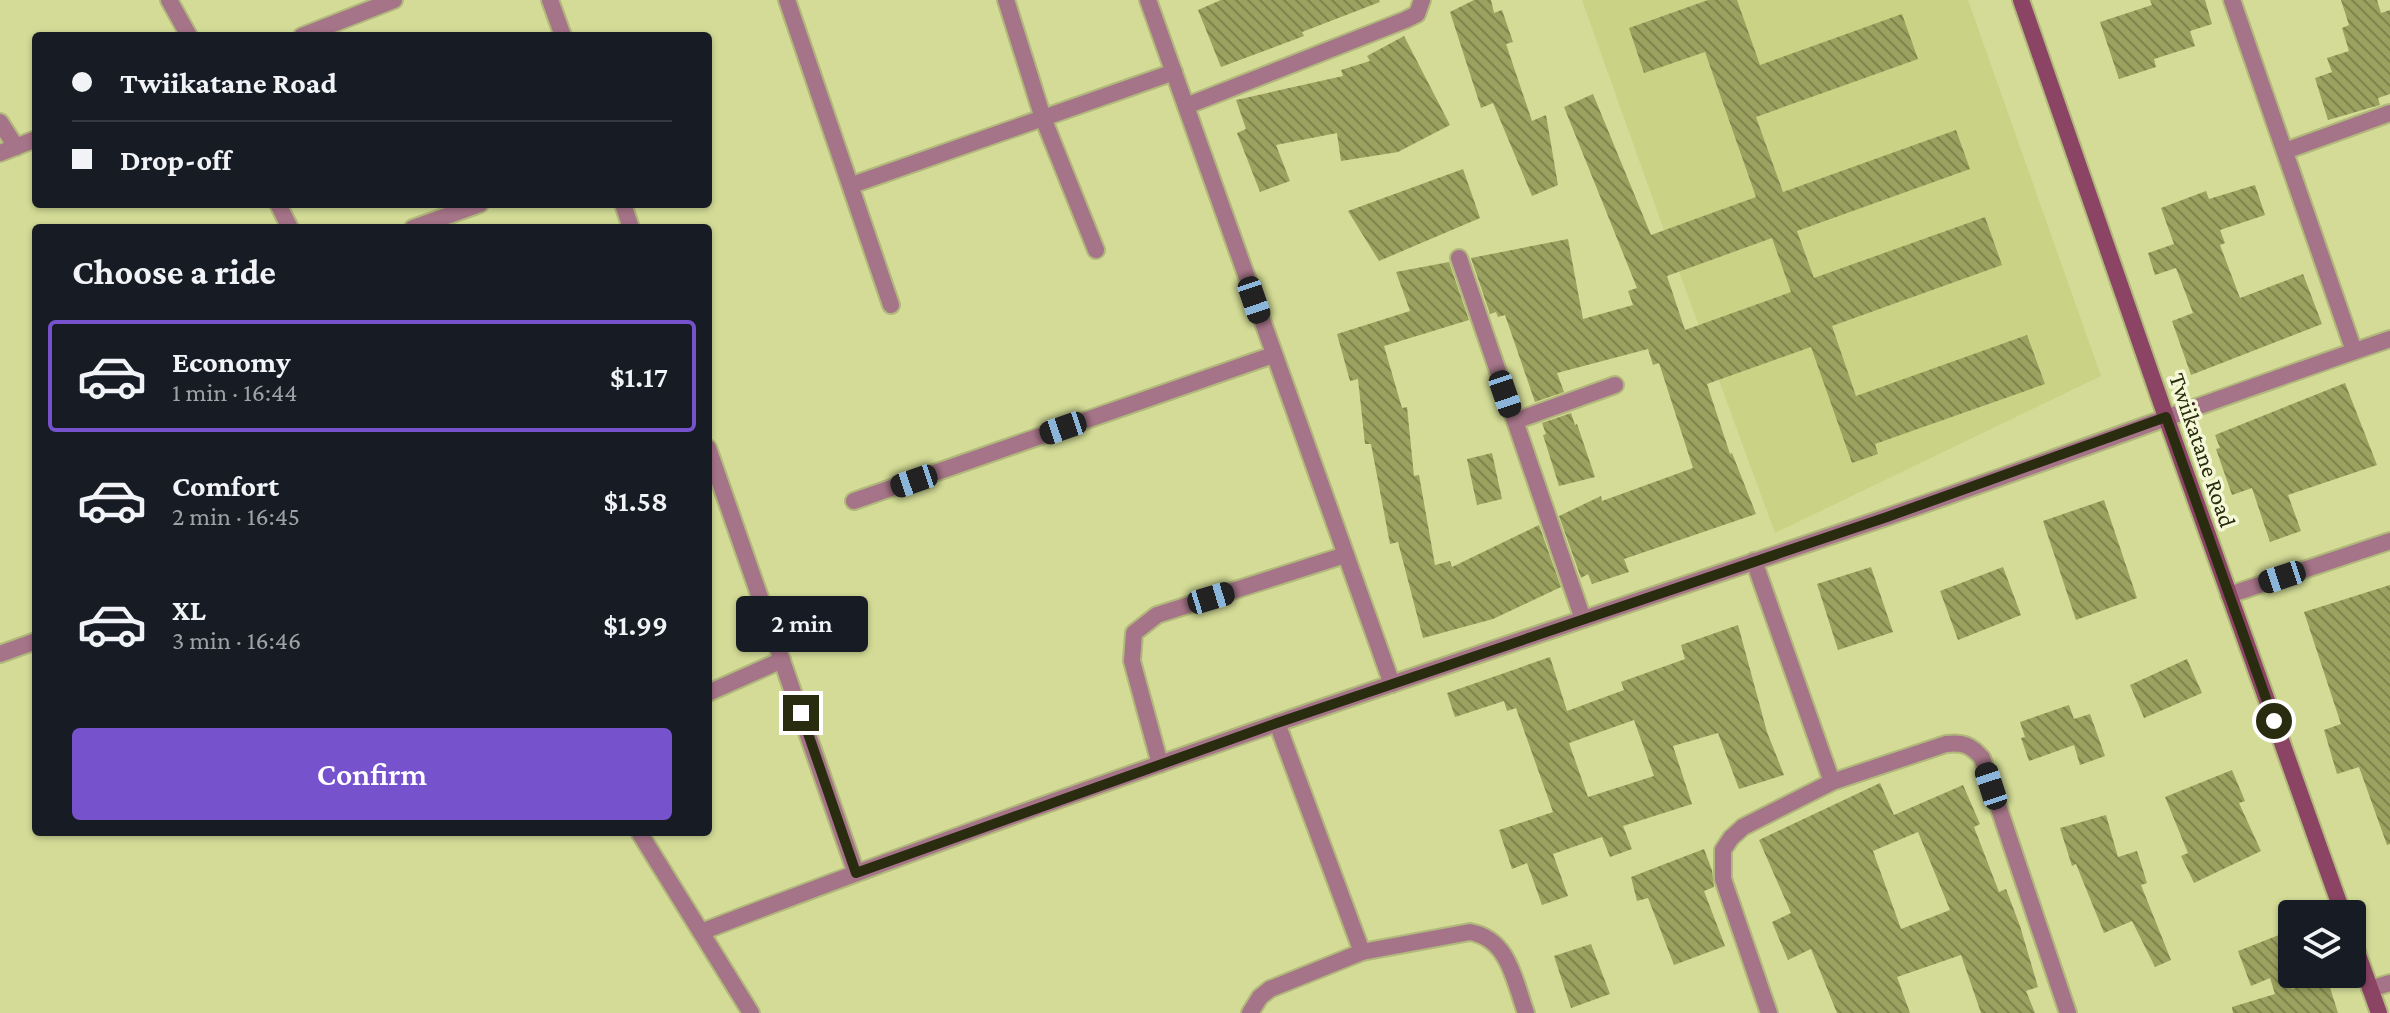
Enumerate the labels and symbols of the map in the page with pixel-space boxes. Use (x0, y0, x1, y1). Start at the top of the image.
car (1235, 273, 1273, 327)
car (1486, 367, 1524, 421)
street label: Twiikatane Road (2164, 369, 2242, 531)
car (1036, 409, 1090, 447)
car (887, 462, 941, 500)
car (2255, 558, 2309, 596)
car (1185, 580, 1237, 616)
callout: 2 min (735, 597, 867, 653)
route end (783, 695, 819, 731)
route start (2256, 703, 2292, 739)
car (1972, 759, 2010, 813)

